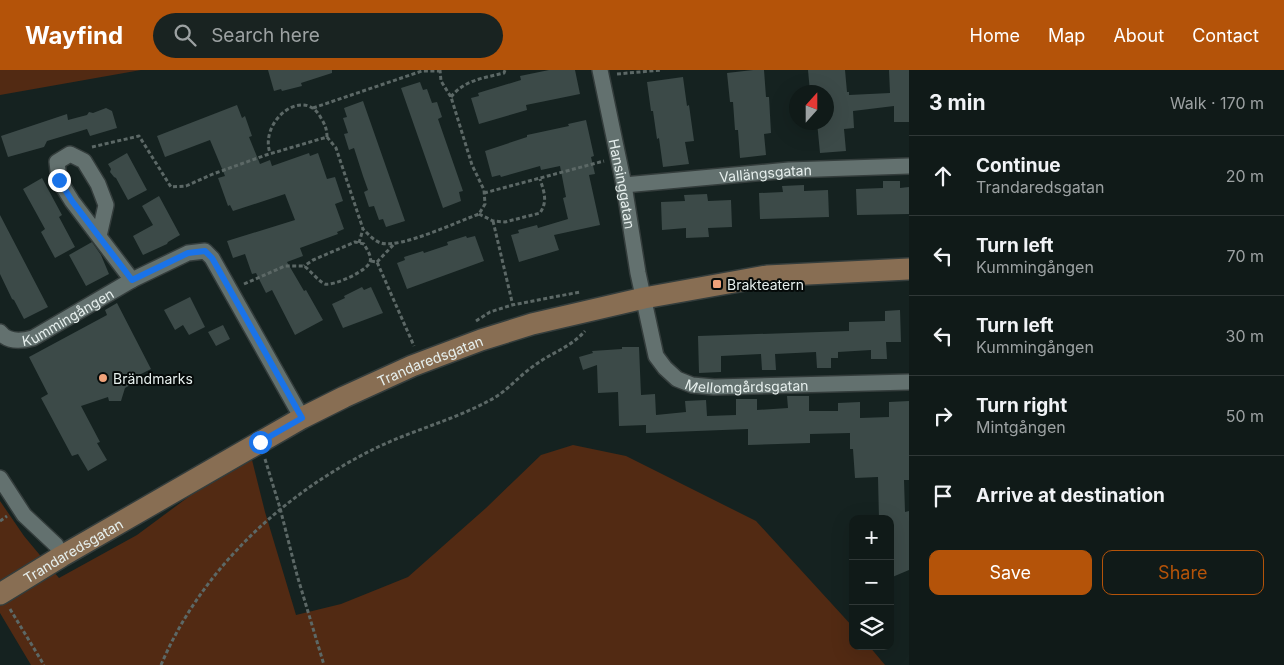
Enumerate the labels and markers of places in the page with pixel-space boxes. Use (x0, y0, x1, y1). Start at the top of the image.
place label: Brakteatern (727, 276, 804, 293)
marker: Brakteatern (711, 278, 723, 290)
place label: Brändmarks (113, 370, 193, 387)
marker: Brändmarks (97, 372, 109, 384)

